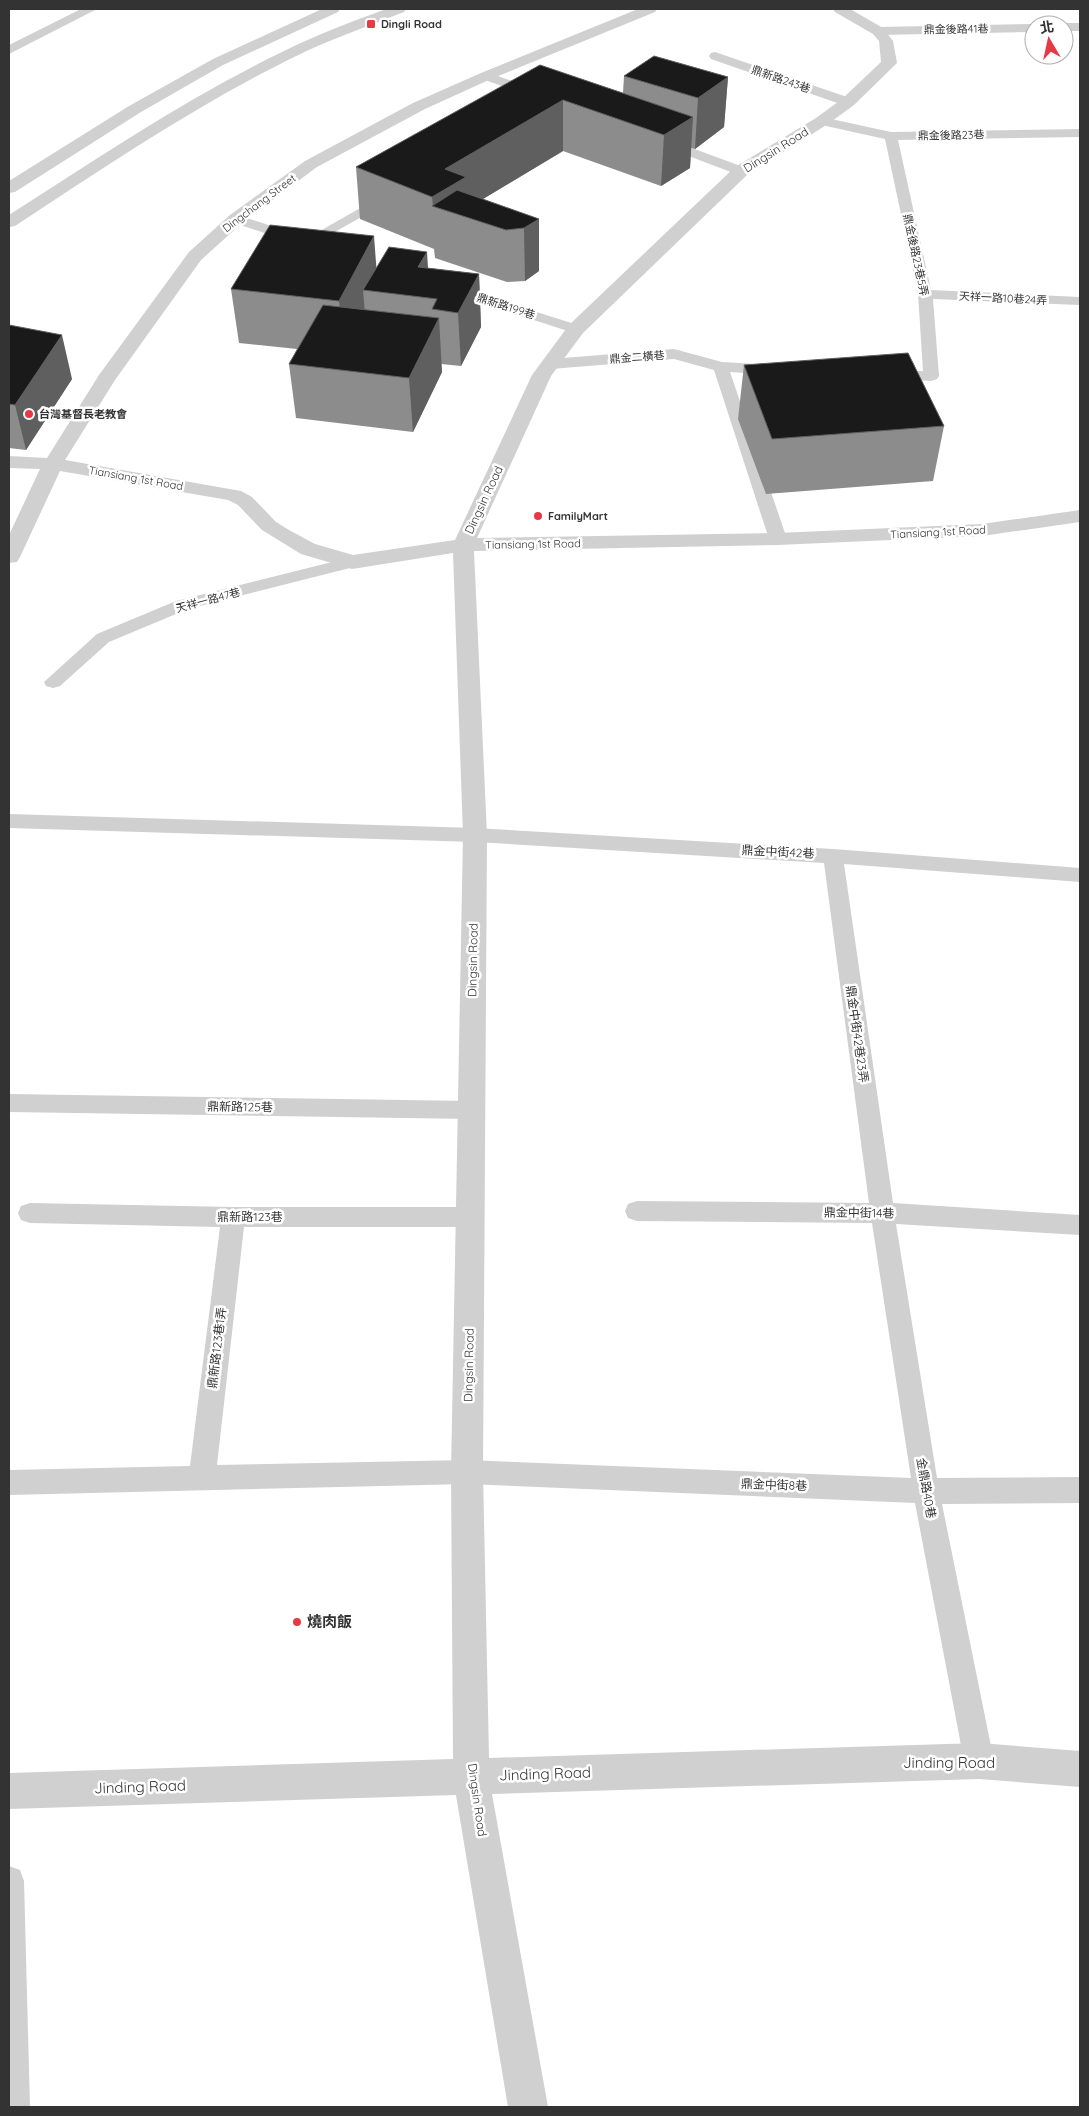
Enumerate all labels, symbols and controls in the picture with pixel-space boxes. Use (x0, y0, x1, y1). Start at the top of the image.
north arrow (1024, 15, 1074, 65)
place label: Dingli Road (381, 17, 442, 31)
text: 北 (1039, 17, 1055, 37)
marker: Dingli Road (365, 18, 377, 30)
street label: 鼎金後路41巷 (923, 21, 989, 37)
street label: 鼎新路243巷 (750, 62, 812, 96)
street label: Dingsin Road (741, 124, 811, 175)
street label: 鼎金後路23巷 (917, 127, 985, 143)
street label: Dingchang Street (220, 171, 299, 235)
street label: 鼎金後路23巷5弄 (900, 213, 932, 297)
street label: 天祥一路10巷24弄 (959, 289, 1047, 307)
street label: 鼎新路199巷 (475, 290, 537, 322)
street label: 鼎金二橫巷 (609, 348, 665, 366)
place label: 台灣基督長老教會 (39, 407, 127, 421)
marker: 台灣基督長老教會 (23, 408, 35, 420)
street label: Tiansiang 1st Road (88, 463, 184, 493)
street label: Dingsin Road (461, 463, 506, 536)
place label: FamilyMart (548, 509, 608, 523)
marker: FamilyMart (532, 510, 544, 522)
street label: Tiansiang 1st Road (890, 523, 986, 541)
street label: Tiansiang 1st Road (485, 536, 581, 552)
street label: 天祥一路47巷 (174, 585, 242, 615)
street label: 鼎金中街42巷 (741, 842, 815, 861)
street label: Dingsin Road (464, 923, 481, 997)
street label: 鼎金中街42巷23弄 (843, 984, 872, 1083)
street label: 鼎新路125巷 (207, 1098, 273, 1115)
street label: 鼎金中街14巷 (824, 1204, 894, 1221)
street label: 鼎新路123巷 (217, 1209, 283, 1224)
street label: 鼎新路123巷1弄 (204, 1306, 229, 1389)
street label: Dingsin Road (460, 1328, 477, 1402)
street label: 金鼎路40巷 (914, 1456, 939, 1519)
street label: 鼎金中街8巷 (741, 1476, 808, 1493)
place label: 燒肉飯 (307, 1612, 352, 1631)
marker: 燒肉飯 (291, 1616, 303, 1628)
street label: Jinding Road (903, 1753, 995, 1772)
street label: Dingsin Road (465, 1762, 490, 1837)
street label: Jinding Road (499, 1762, 591, 1785)
street label: Jinding Road (94, 1775, 186, 1798)

